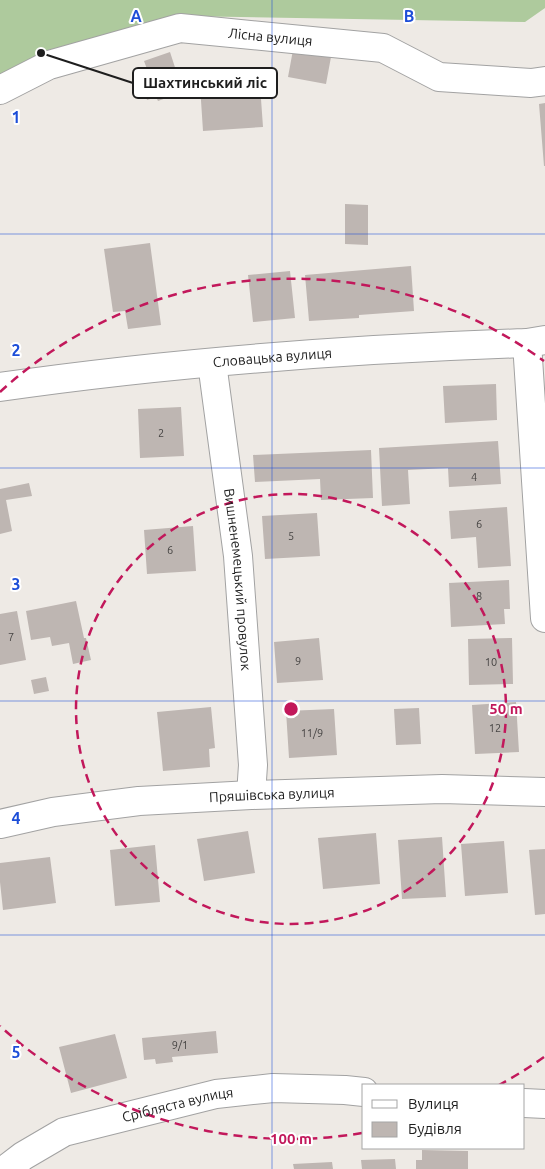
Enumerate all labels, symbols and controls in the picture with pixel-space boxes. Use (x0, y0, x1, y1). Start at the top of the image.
text: A (130, 7, 142, 25)
text: B (404, 7, 414, 25)
street label: Лісна вулиця (228, 25, 313, 49)
callout: Шахтинський ліс (133, 68, 277, 98)
text: Шахтинський ліс (143, 74, 267, 91)
text: 1 (11, 108, 21, 126)
text: 2 (11, 341, 21, 359)
street label: Словацька вулиця (212, 345, 333, 370)
house number: 2 (158, 427, 164, 439)
house number: 4 (471, 471, 477, 483)
street label: Вишненемецький провулок (221, 487, 254, 671)
house number: 6 (476, 518, 482, 530)
house number: 5 (288, 530, 294, 542)
house number: 6 (167, 544, 173, 556)
text: 3 (11, 575, 21, 593)
house number: 8 (476, 590, 482, 602)
house number: 7 (8, 631, 14, 643)
house number: 9 (295, 655, 301, 667)
house number: 10 (485, 656, 497, 668)
centre of rings (282, 700, 300, 718)
text: 50 m (489, 700, 523, 717)
house number: 12 (489, 722, 501, 734)
house number: 11/9 (301, 727, 323, 739)
street label: Пряшівська вулиця (209, 784, 335, 805)
text: 4 (11, 809, 21, 827)
house number: 9/1 (172, 1039, 188, 1051)
text: 5 (11, 1043, 21, 1061)
street label: Срібляста вулиця (120, 1084, 234, 1125)
legend (362, 1084, 525, 1149)
text: Вулиця (408, 1095, 459, 1112)
text: Будівля (408, 1120, 462, 1137)
text: 100 m (270, 1130, 312, 1147)

